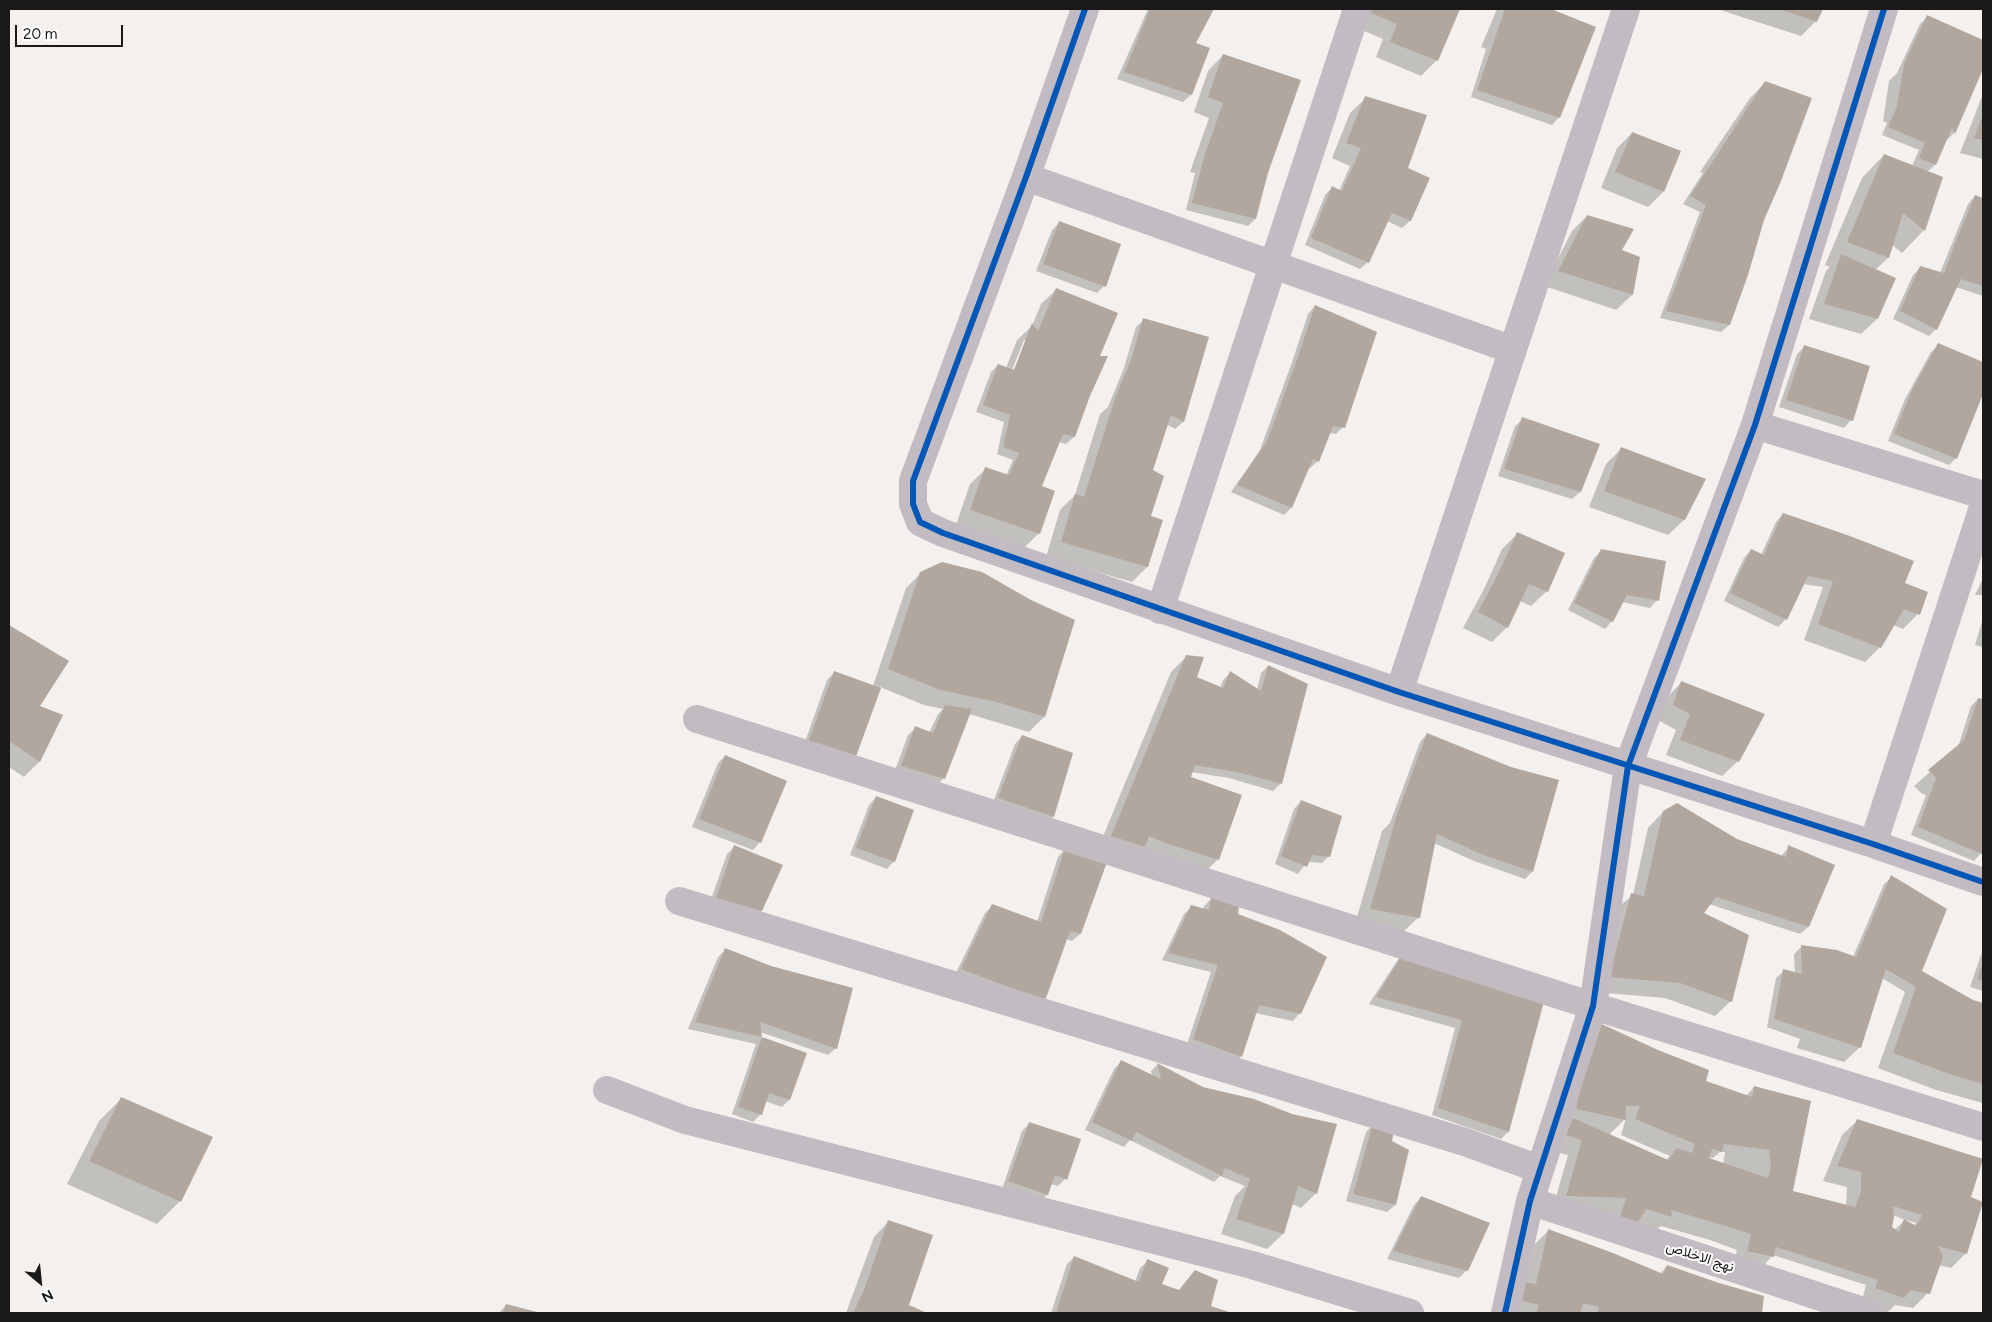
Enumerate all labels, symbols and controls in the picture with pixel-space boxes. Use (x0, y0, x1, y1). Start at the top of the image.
scale bar (18, 15, 125, 47)
text: 20 m (23, 25, 57, 43)
street label: نهج الاخلاص (1664, 1238, 1736, 1276)
north arrow (15, 1257, 65, 1307)
text: N (39, 1286, 56, 1306)

